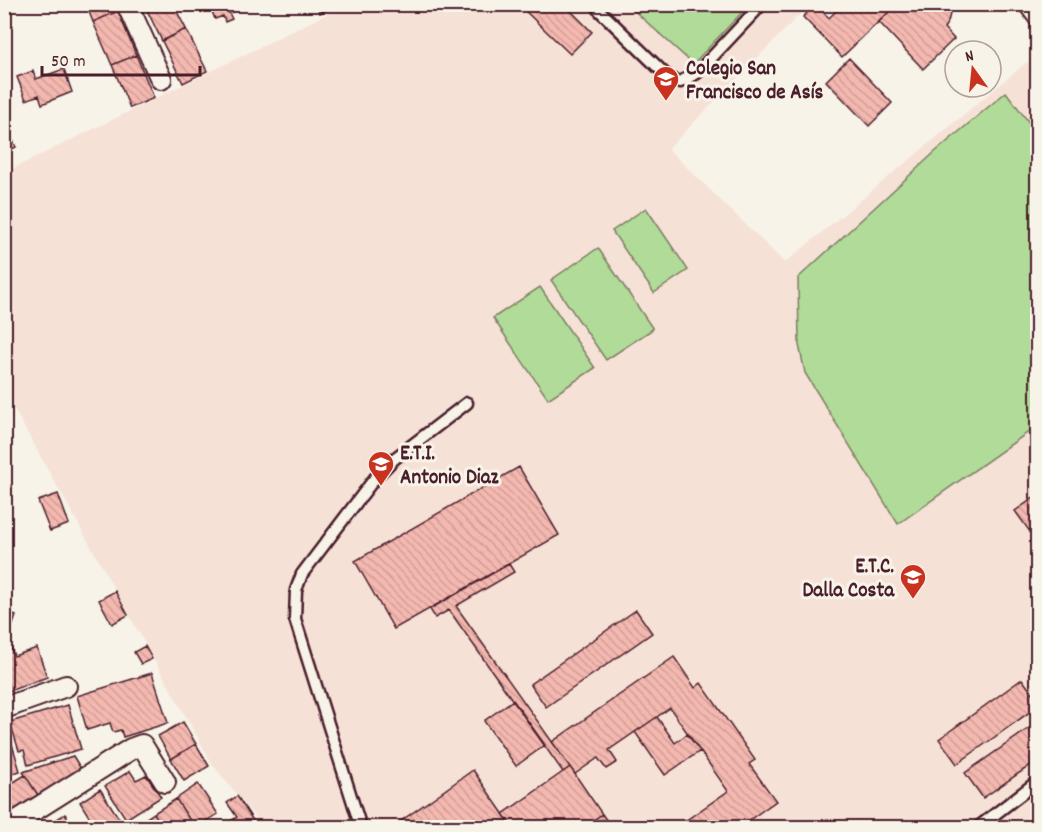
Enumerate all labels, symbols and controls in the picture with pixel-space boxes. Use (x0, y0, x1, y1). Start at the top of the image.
scale bar (42, 39, 200, 77)
north arrow (943, 39, 1003, 99)
text: N (963, 45, 977, 69)
text: 50 m (51, 50, 86, 75)
place label: Colegio San Francisco de Asís (686, 55, 823, 109)
school or university icon: Colegio San Francisco de Asís (651, 64, 681, 102)
place label: E.T.I. Antonio Diaz (400, 440, 499, 494)
school or university icon: E.T.I. Antonio Diaz (366, 449, 396, 487)
place label: E.T.C. Dalla Costa (803, 553, 895, 607)
school or university icon: E.T.C. Dalla Costa (898, 562, 928, 600)

